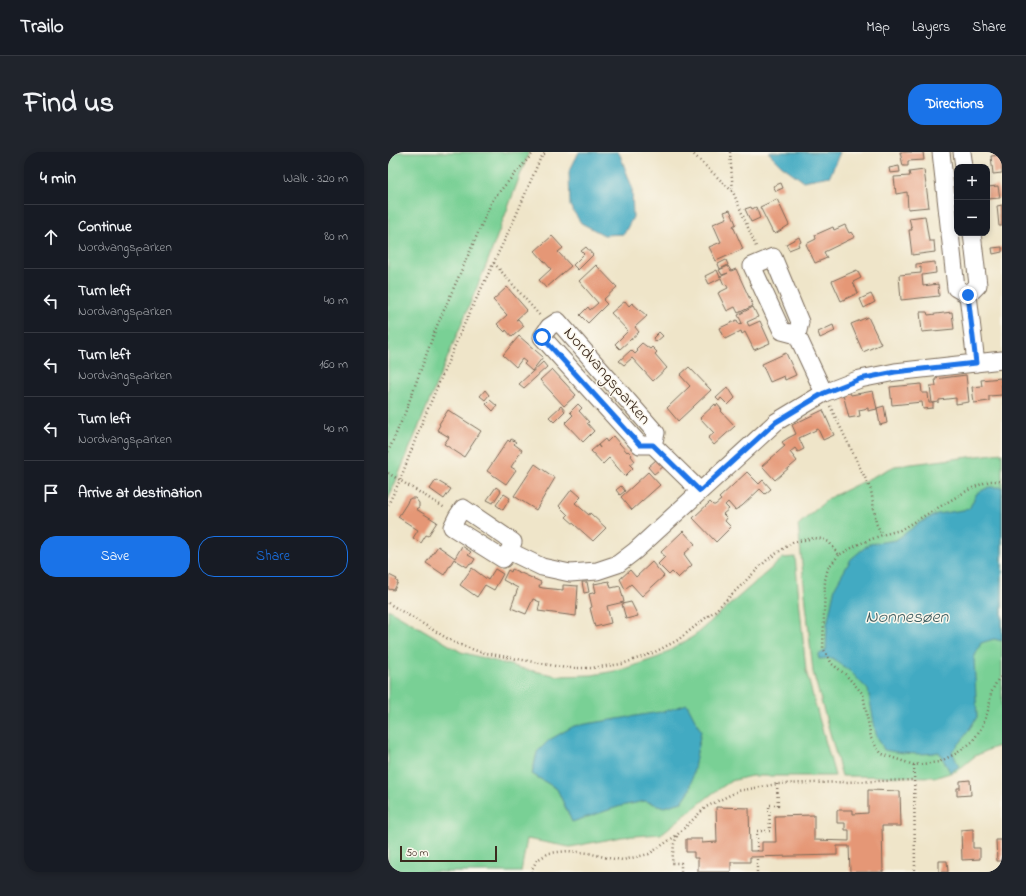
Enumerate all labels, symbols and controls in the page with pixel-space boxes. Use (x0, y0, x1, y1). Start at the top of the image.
text: Trailo (20, 14, 64, 41)
text: Map (866, 17, 890, 38)
text: Layers (912, 17, 950, 38)
text: Share (972, 17, 1006, 38)
text: Find us (24, 84, 114, 125)
button: Directions (908, 84, 1002, 125)
map controls (954, 164, 990, 236)
button: + (954, 164, 990, 200)
text: 4 min (40, 166, 76, 191)
text: Walk · 320 m (283, 169, 348, 188)
button: − (954, 200, 990, 236)
text: Continue (78, 216, 132, 238)
icon: ahead (40, 226, 62, 248)
text: 80 m (324, 227, 348, 246)
text: Nordvangsparken (78, 238, 172, 257)
text: Turn left (78, 280, 131, 302)
route end (959, 286, 977, 304)
icon: left (40, 290, 62, 312)
text: 40 m (324, 291, 348, 310)
text: Nordvangsparken (78, 302, 172, 321)
street label: Nordvangsparken (556, 321, 657, 432)
route start (533, 328, 551, 346)
text: Turn left (78, 344, 131, 366)
icon: left (40, 354, 62, 376)
text: 160 m (319, 355, 348, 374)
text: Nordvangsparken (78, 366, 172, 385)
text: Turn left (78, 408, 131, 430)
icon: left (40, 418, 62, 440)
text: 40 m (324, 419, 348, 438)
text: Nordvangsparken (78, 430, 172, 449)
icon: arrive (40, 482, 62, 504)
text: Arrive at destination (78, 482, 202, 504)
button: Save (40, 536, 190, 577)
button: Share (198, 536, 348, 577)
water label: Nonnesøen (866, 605, 950, 631)
scale bar (400, 844, 497, 863)
text: 50 m (406, 845, 428, 861)

